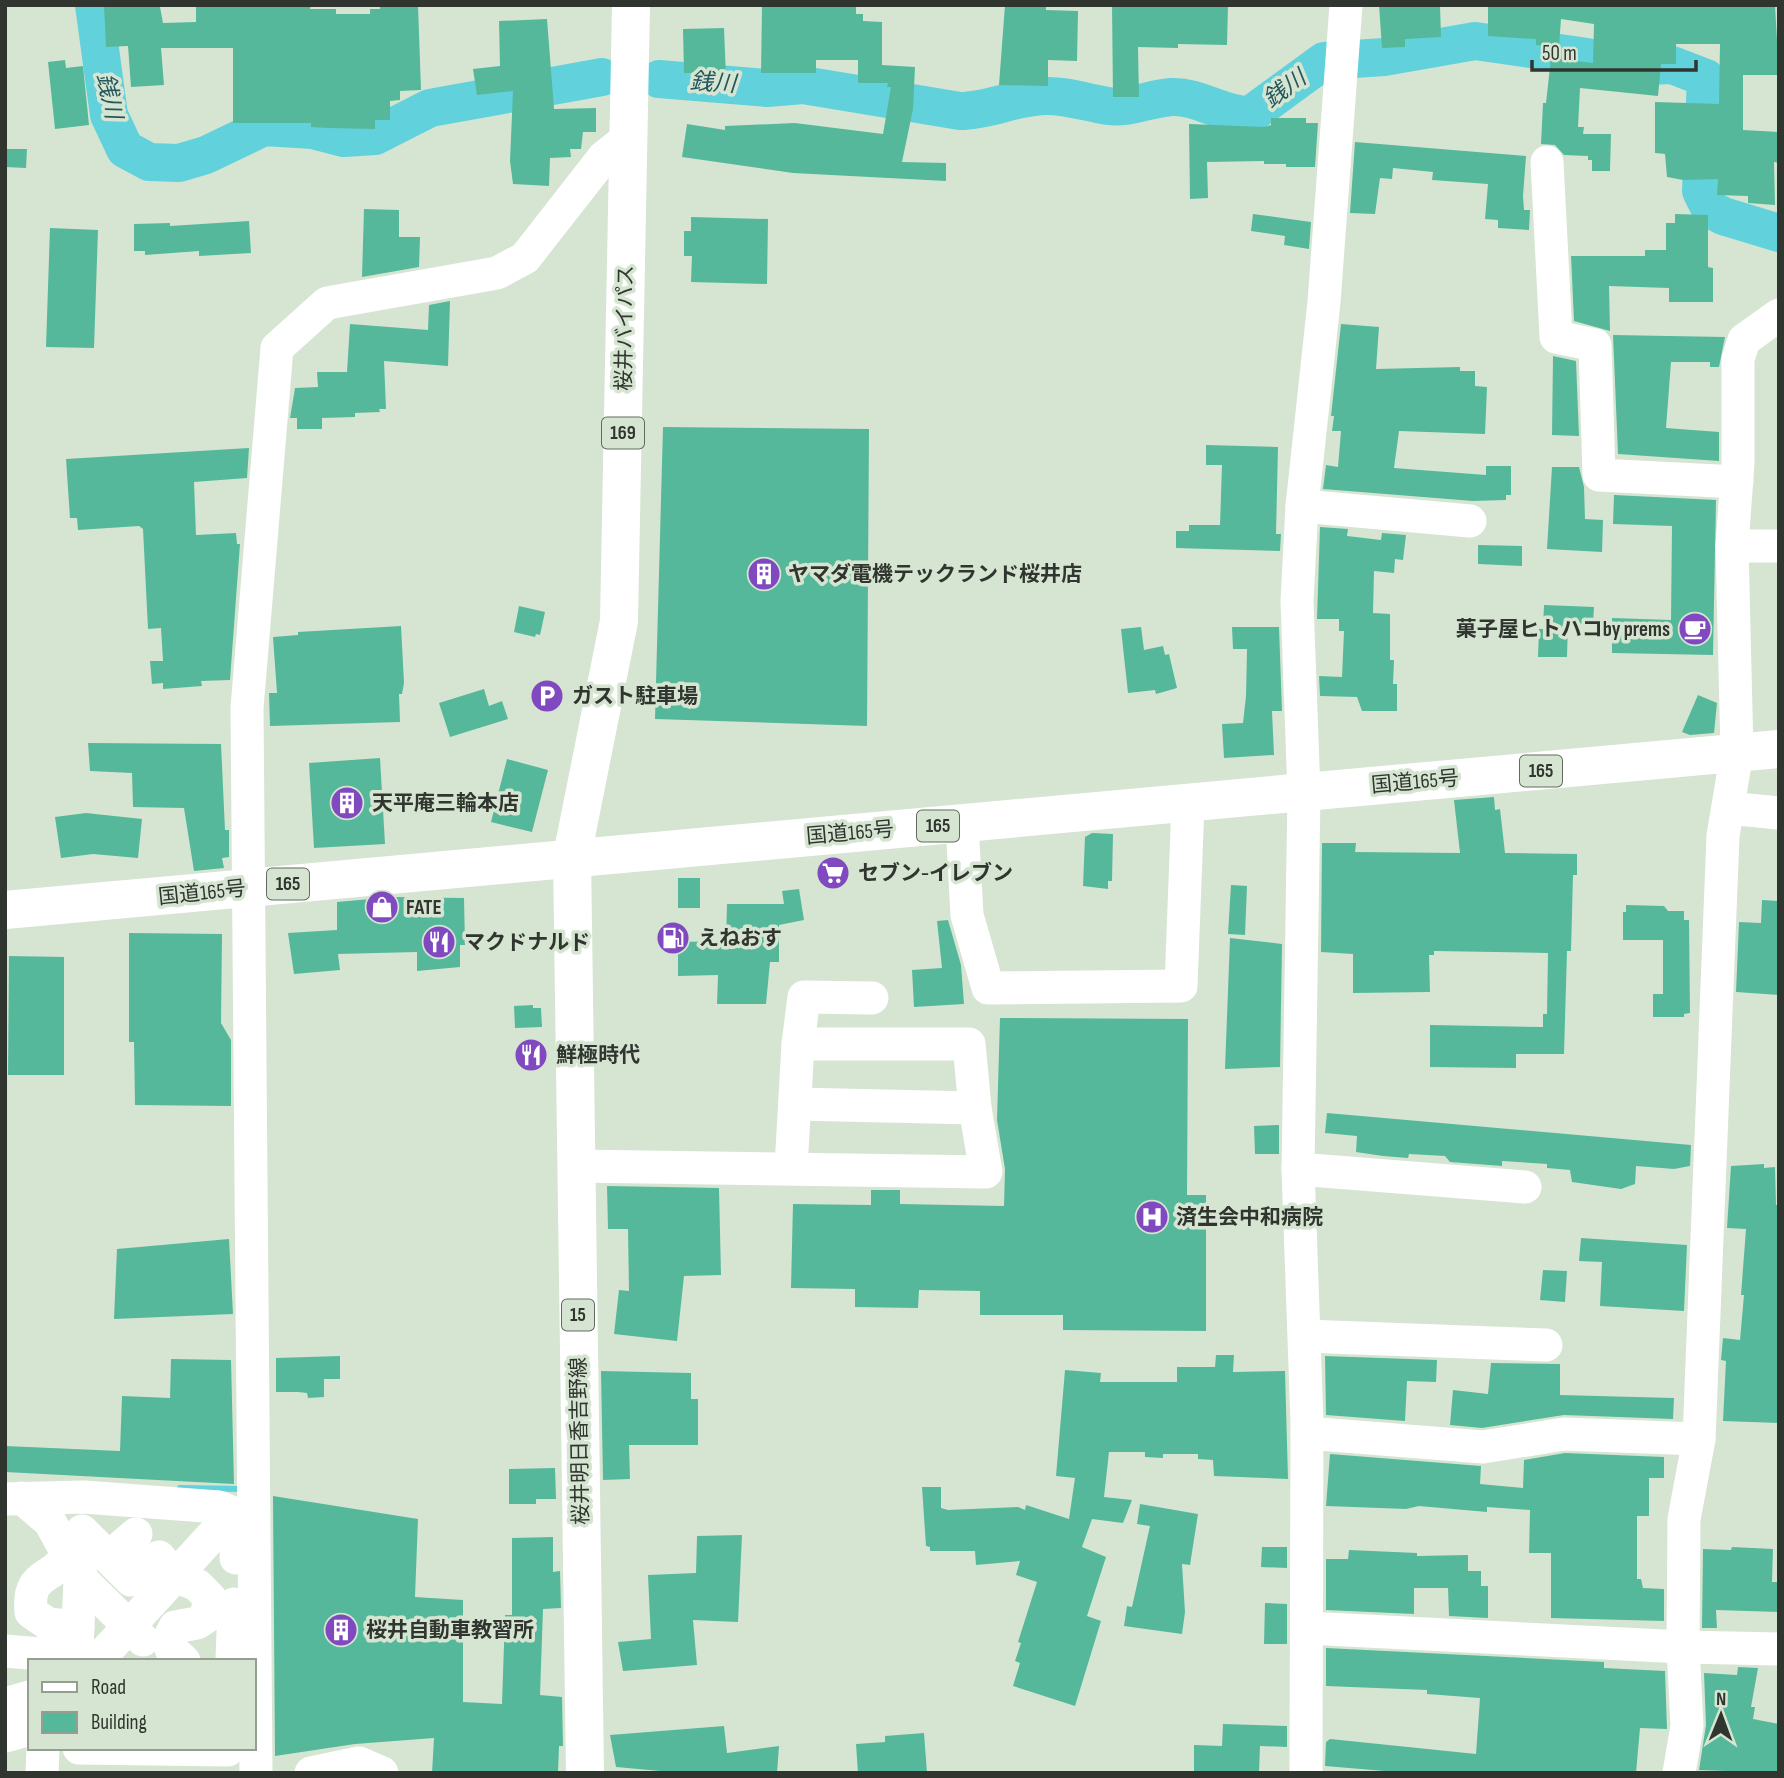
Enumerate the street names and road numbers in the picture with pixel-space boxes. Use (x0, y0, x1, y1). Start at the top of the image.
street label: 桜井バイパス (611, 265, 639, 391)
road number: 169 (602, 418, 644, 448)
road number: 165 (1520, 756, 1562, 786)
street label: 国道165号 (1370, 766, 1460, 798)
road number: 165 (917, 810, 959, 842)
street label: 国道165号 (805, 817, 895, 849)
road number: 165 (267, 869, 309, 900)
street label: 国道165号 (157, 876, 247, 910)
road number: 15 (562, 1300, 594, 1330)
street label: 桜井明日香吉野線 (566, 1357, 594, 1525)

